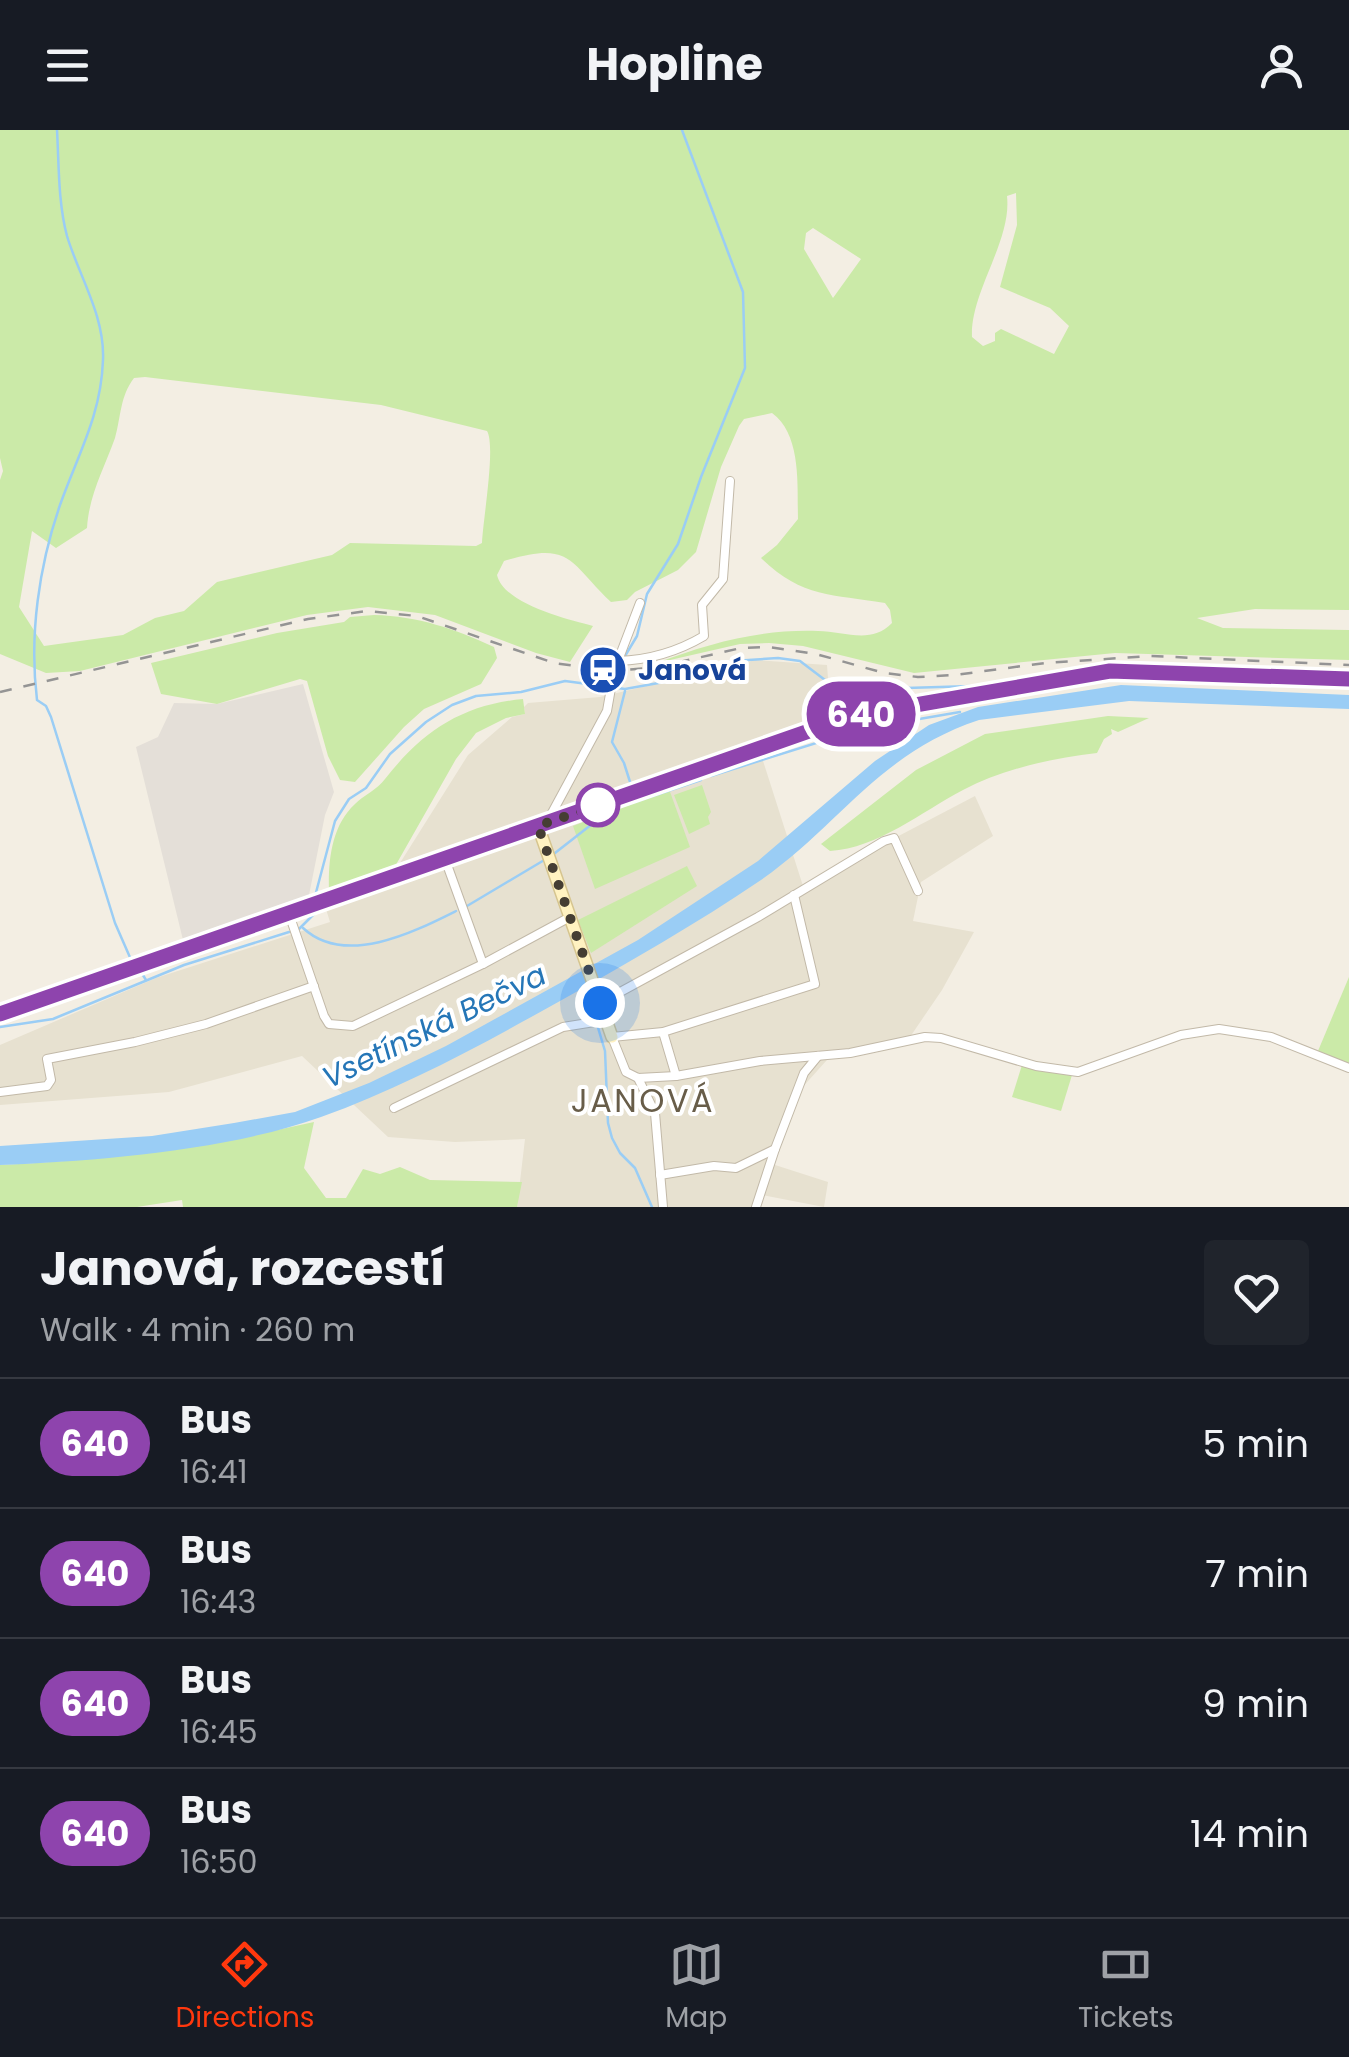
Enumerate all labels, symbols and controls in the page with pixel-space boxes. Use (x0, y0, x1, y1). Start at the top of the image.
text: Hopline (586, 33, 763, 96)
icon: menu (40, 38, 95, 93)
icon: person (1254, 38, 1309, 93)
station icon: Janová (577, 644, 629, 696)
place label: Janová (638, 651, 746, 690)
line badge: 640 (804, 682, 918, 746)
text: 640 (827, 690, 895, 739)
unlabelled marker (577, 784, 619, 826)
water label: Vsetínská Bečva (315, 953, 553, 1099)
your location (575, 978, 625, 1028)
district label: JANOVÁ (571, 1078, 715, 1123)
text: Janová, rozcestí (40, 1235, 445, 1302)
button: heart (1204, 1240, 1309, 1345)
text: Walk · 4 min · 260 m (40, 1307, 355, 1352)
text: Bus (180, 1393, 252, 1446)
text: 5 min (1202, 1417, 1309, 1470)
text: 640 (61, 1419, 129, 1468)
text: 16:41 (180, 1449, 248, 1494)
text: Bus (180, 1523, 252, 1576)
text: 7 min (1205, 1547, 1309, 1600)
text: 640 (61, 1549, 129, 1598)
text: 16:43 (180, 1579, 256, 1624)
text: Bus (180, 1653, 252, 1706)
text: 9 min (1202, 1677, 1309, 1730)
text: 640 (61, 1679, 129, 1728)
text: 16:45 (180, 1709, 258, 1754)
text: Bus (180, 1783, 252, 1836)
text: 14 min (1190, 1807, 1309, 1860)
text: 640 (61, 1809, 129, 1858)
text: 16:50 (180, 1839, 258, 1884)
tab: Directions (175, 1937, 314, 2039)
tab: Map (665, 1937, 727, 2039)
tab: Tickets (1078, 1937, 1174, 2039)

